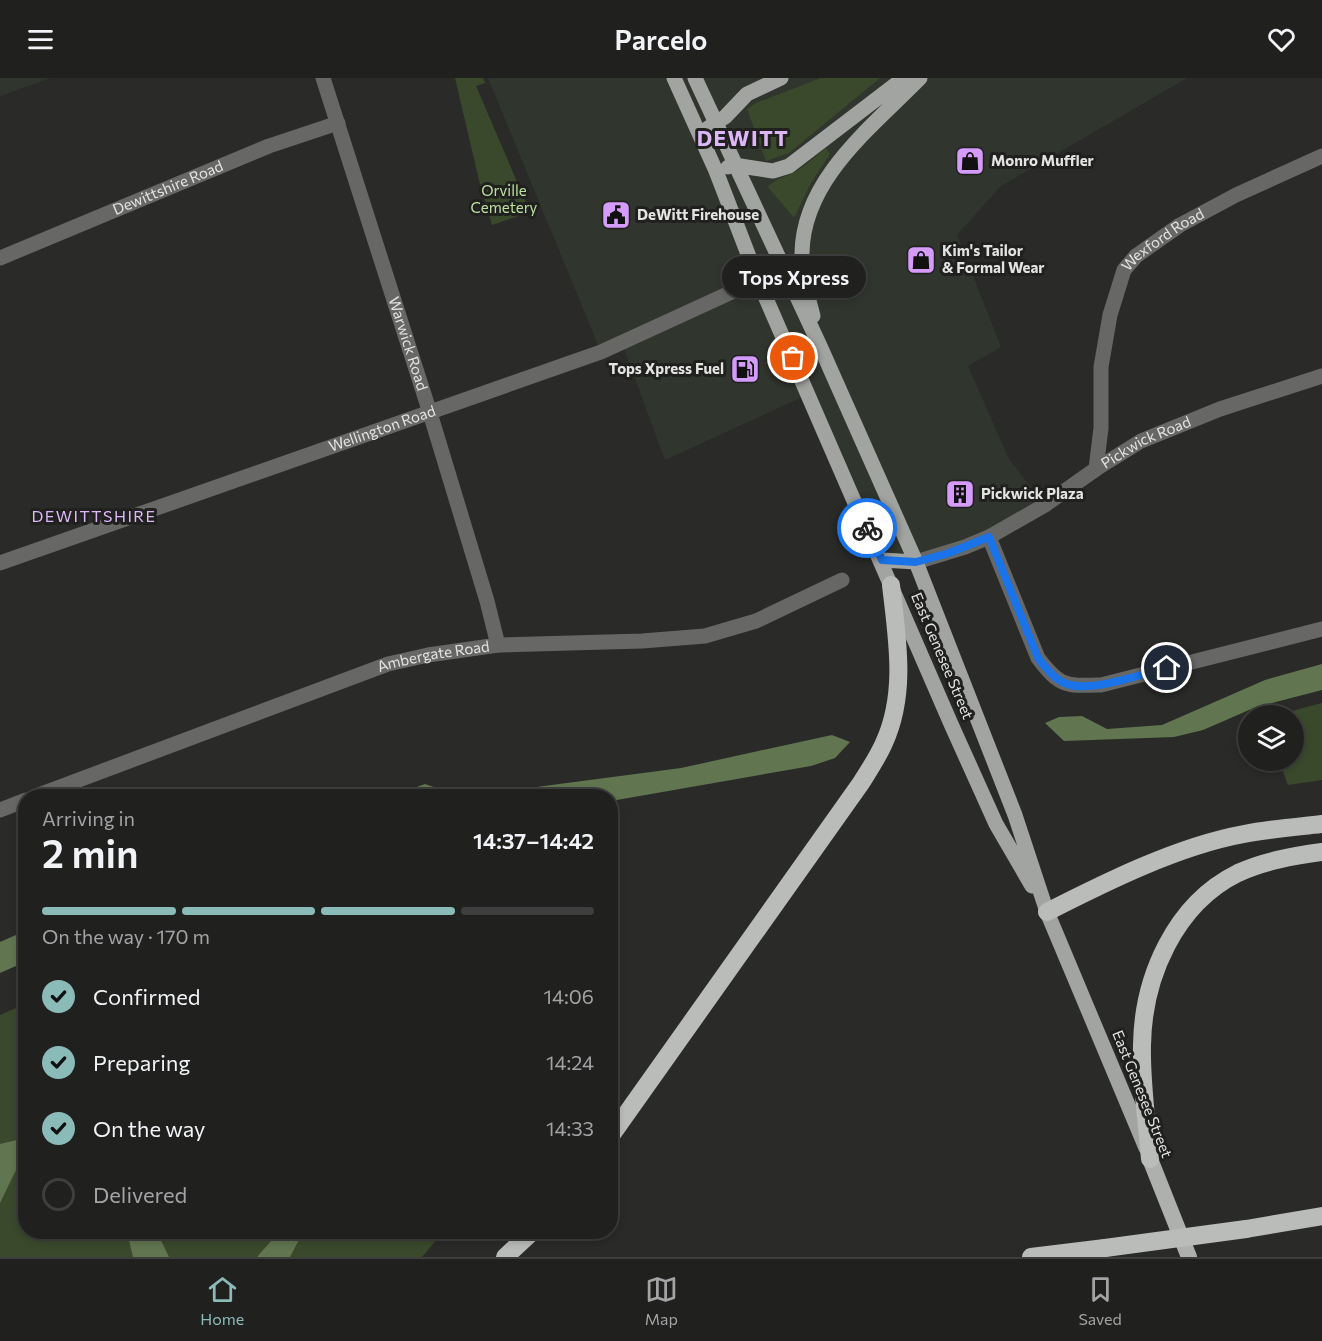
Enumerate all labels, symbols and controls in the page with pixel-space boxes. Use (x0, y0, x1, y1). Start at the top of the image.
icon: menu (24, 23, 57, 56)
text: Parcelo (615, 23, 707, 56)
icon: heart (1265, 23, 1298, 56)
district label: DEWITT (697, 125, 789, 150)
shop icon: Monro Muffler (954, 145, 986, 177)
place label: Monro Muffler (991, 151, 1094, 169)
street label: Dewittshire Road (110, 156, 226, 218)
park label: Orville Cemetery (471, 181, 538, 216)
public building icon: DeWitt Firehouse (600, 199, 632, 231)
street label: Wexford Road (1117, 204, 1207, 274)
place label: DeWitt Firehouse (637, 205, 759, 223)
place label: Kim's Tailor & Formal Wear (942, 241, 1045, 276)
shop icon: Kim's Tailor & Formal Wear (905, 244, 937, 276)
callout: Tops Xpress (721, 256, 865, 298)
text: Tops Xpress (739, 265, 849, 289)
street label: Warwick Road (385, 294, 432, 393)
pin (767, 332, 818, 383)
icon: bag (776, 341, 809, 374)
fuel station icon: Tops Xpress Fuel (729, 353, 761, 385)
place label: Tops Xpress Fuel (609, 359, 724, 377)
street label: Wellington Road (326, 401, 438, 455)
street label: Pickwick Road (1097, 412, 1193, 472)
building icon: Pickwick Plaza (944, 478, 976, 510)
place label: Pickwick Plaza (981, 484, 1084, 502)
courier (837, 498, 897, 558)
district label: DEWITTSHIRE (31, 506, 157, 525)
icon: bike (851, 512, 884, 545)
street label: East Genesee Street (908, 590, 978, 722)
street label: Ambergate Road (374, 636, 491, 675)
pin (1141, 642, 1192, 693)
icon: home (1150, 651, 1183, 684)
map controls (1238, 705, 1304, 771)
button: layers (1238, 705, 1304, 771)
text: Arriving in (42, 806, 135, 830)
text: 14:37–14:42 (473, 827, 594, 854)
text: 2 min (42, 828, 139, 876)
text: On the way · 170 m (42, 924, 210, 948)
icon: check (42, 980, 75, 1013)
text: Confirmed (93, 983, 200, 1010)
text: 14:06 (544, 984, 594, 1008)
street label: East Genesee Street (1109, 1027, 1177, 1160)
icon: check (42, 1046, 75, 1079)
text: Preparing (93, 1049, 190, 1076)
text: 14:24 (546, 1050, 594, 1074)
icon: check (42, 1112, 75, 1145)
text: On the way (93, 1115, 205, 1142)
text: 14:33 (546, 1116, 594, 1140)
text: Delivered (93, 1181, 187, 1208)
tab: Home (200, 1273, 244, 1328)
tab: Map (645, 1273, 678, 1328)
tab: Saved (1078, 1273, 1122, 1328)

